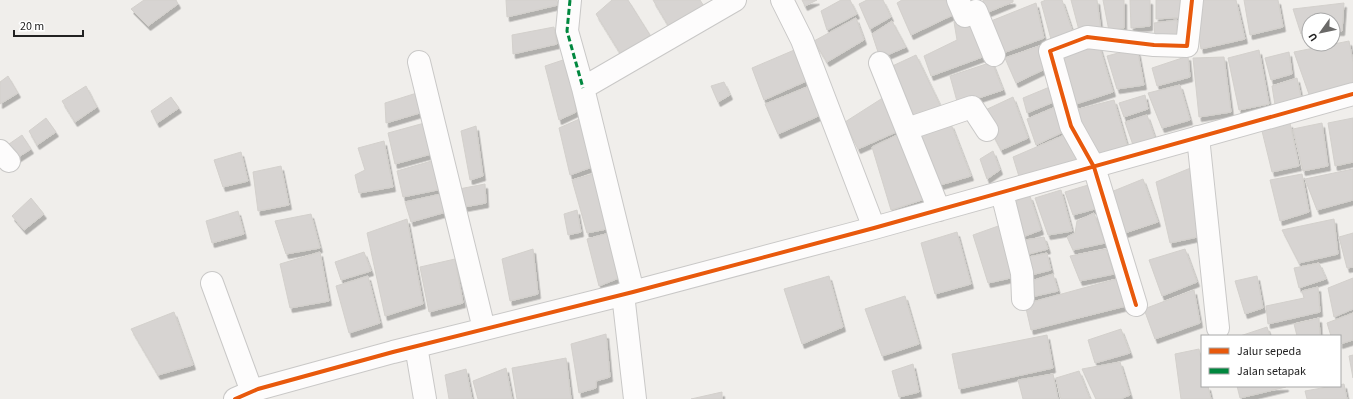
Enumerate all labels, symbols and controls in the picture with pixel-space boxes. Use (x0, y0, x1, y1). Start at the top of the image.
scale bar (14, 12, 83, 38)
north arrow (1301, 12, 1341, 52)
text: 20 m (20, 18, 44, 35)
text: U (1305, 30, 1321, 44)
legend (1201, 335, 1341, 387)
text: Jalur sepeda (1237, 343, 1301, 360)
text: Jalan setapak (1237, 363, 1306, 380)

